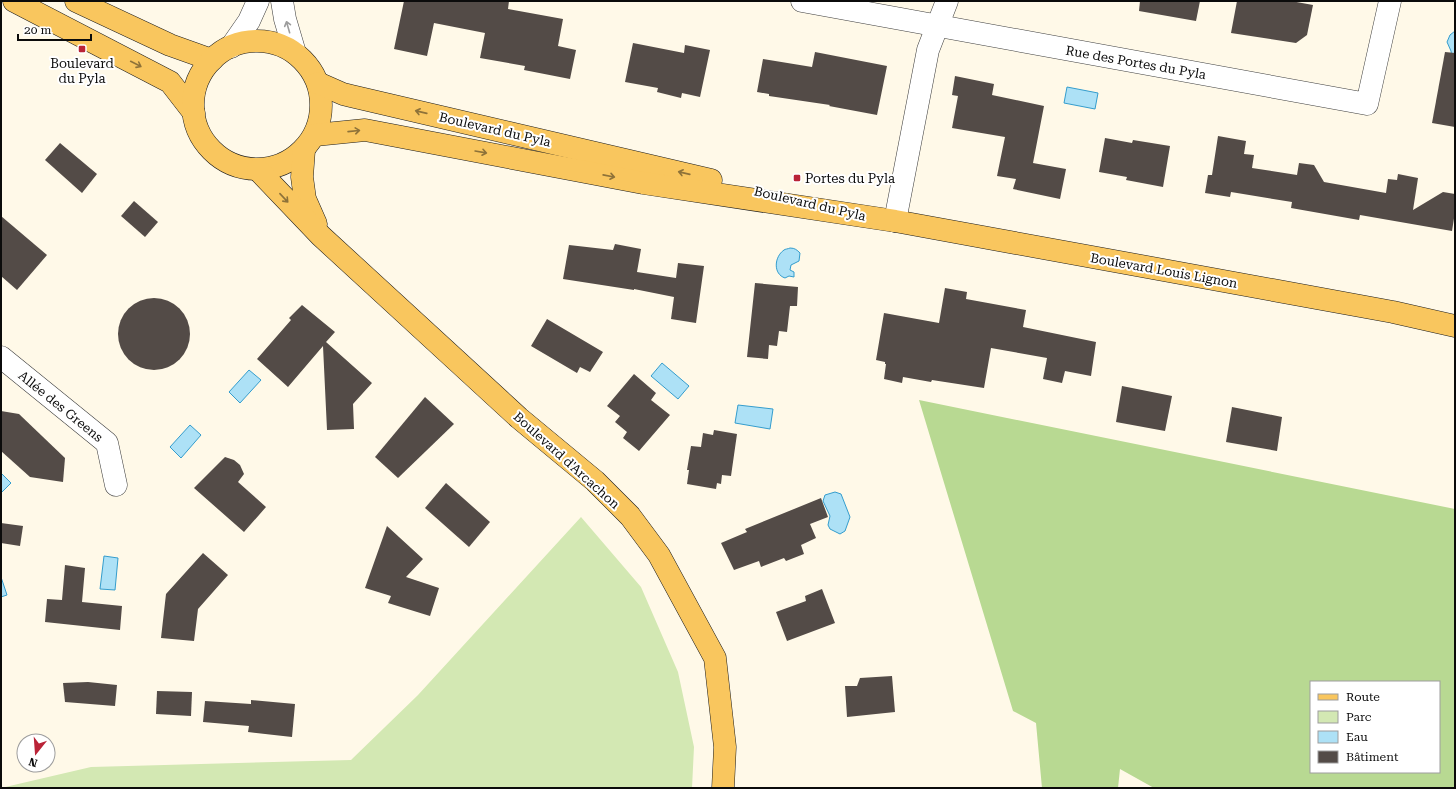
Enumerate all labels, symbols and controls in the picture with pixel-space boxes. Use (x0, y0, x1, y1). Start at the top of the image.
scale bar (18, 16, 91, 42)
one-way arrow (284, 21, 291, 34)
text: 20 m (24, 23, 51, 37)
street label: Rue des Portes du Pyla (1065, 43, 1207, 82)
marker: Boulevard du Pyla (77, 44, 87, 54)
place label: Boulevard du Pyla (50, 56, 115, 86)
one-way arrow (130, 60, 142, 68)
one-way arrow (415, 108, 428, 116)
street label: Boulevard du Pyla (438, 109, 552, 150)
one-way arrow (347, 127, 360, 134)
one-way arrow (475, 148, 488, 156)
one-way arrow (678, 169, 691, 177)
place label: Portes du Pyla (805, 171, 895, 186)
one-way arrow (602, 172, 615, 180)
marker: Portes du Pyla (792, 173, 802, 183)
street label: Boulevard du Pyla (753, 183, 867, 224)
one-way arrow (280, 193, 289, 203)
street label: Boulevard Louis Lignon (1089, 250, 1239, 291)
street label: Allée des Greens (15, 368, 106, 445)
street label: Boulevard d'Arcachon (511, 409, 623, 512)
legend (1310, 681, 1440, 773)
text: Route (1346, 690, 1380, 704)
text: Parc (1346, 710, 1372, 724)
text: Eau (1346, 730, 1368, 744)
north arrow (16, 733, 56, 773)
text: Bâtiment (1346, 750, 1399, 764)
text: N (27, 754, 39, 770)

